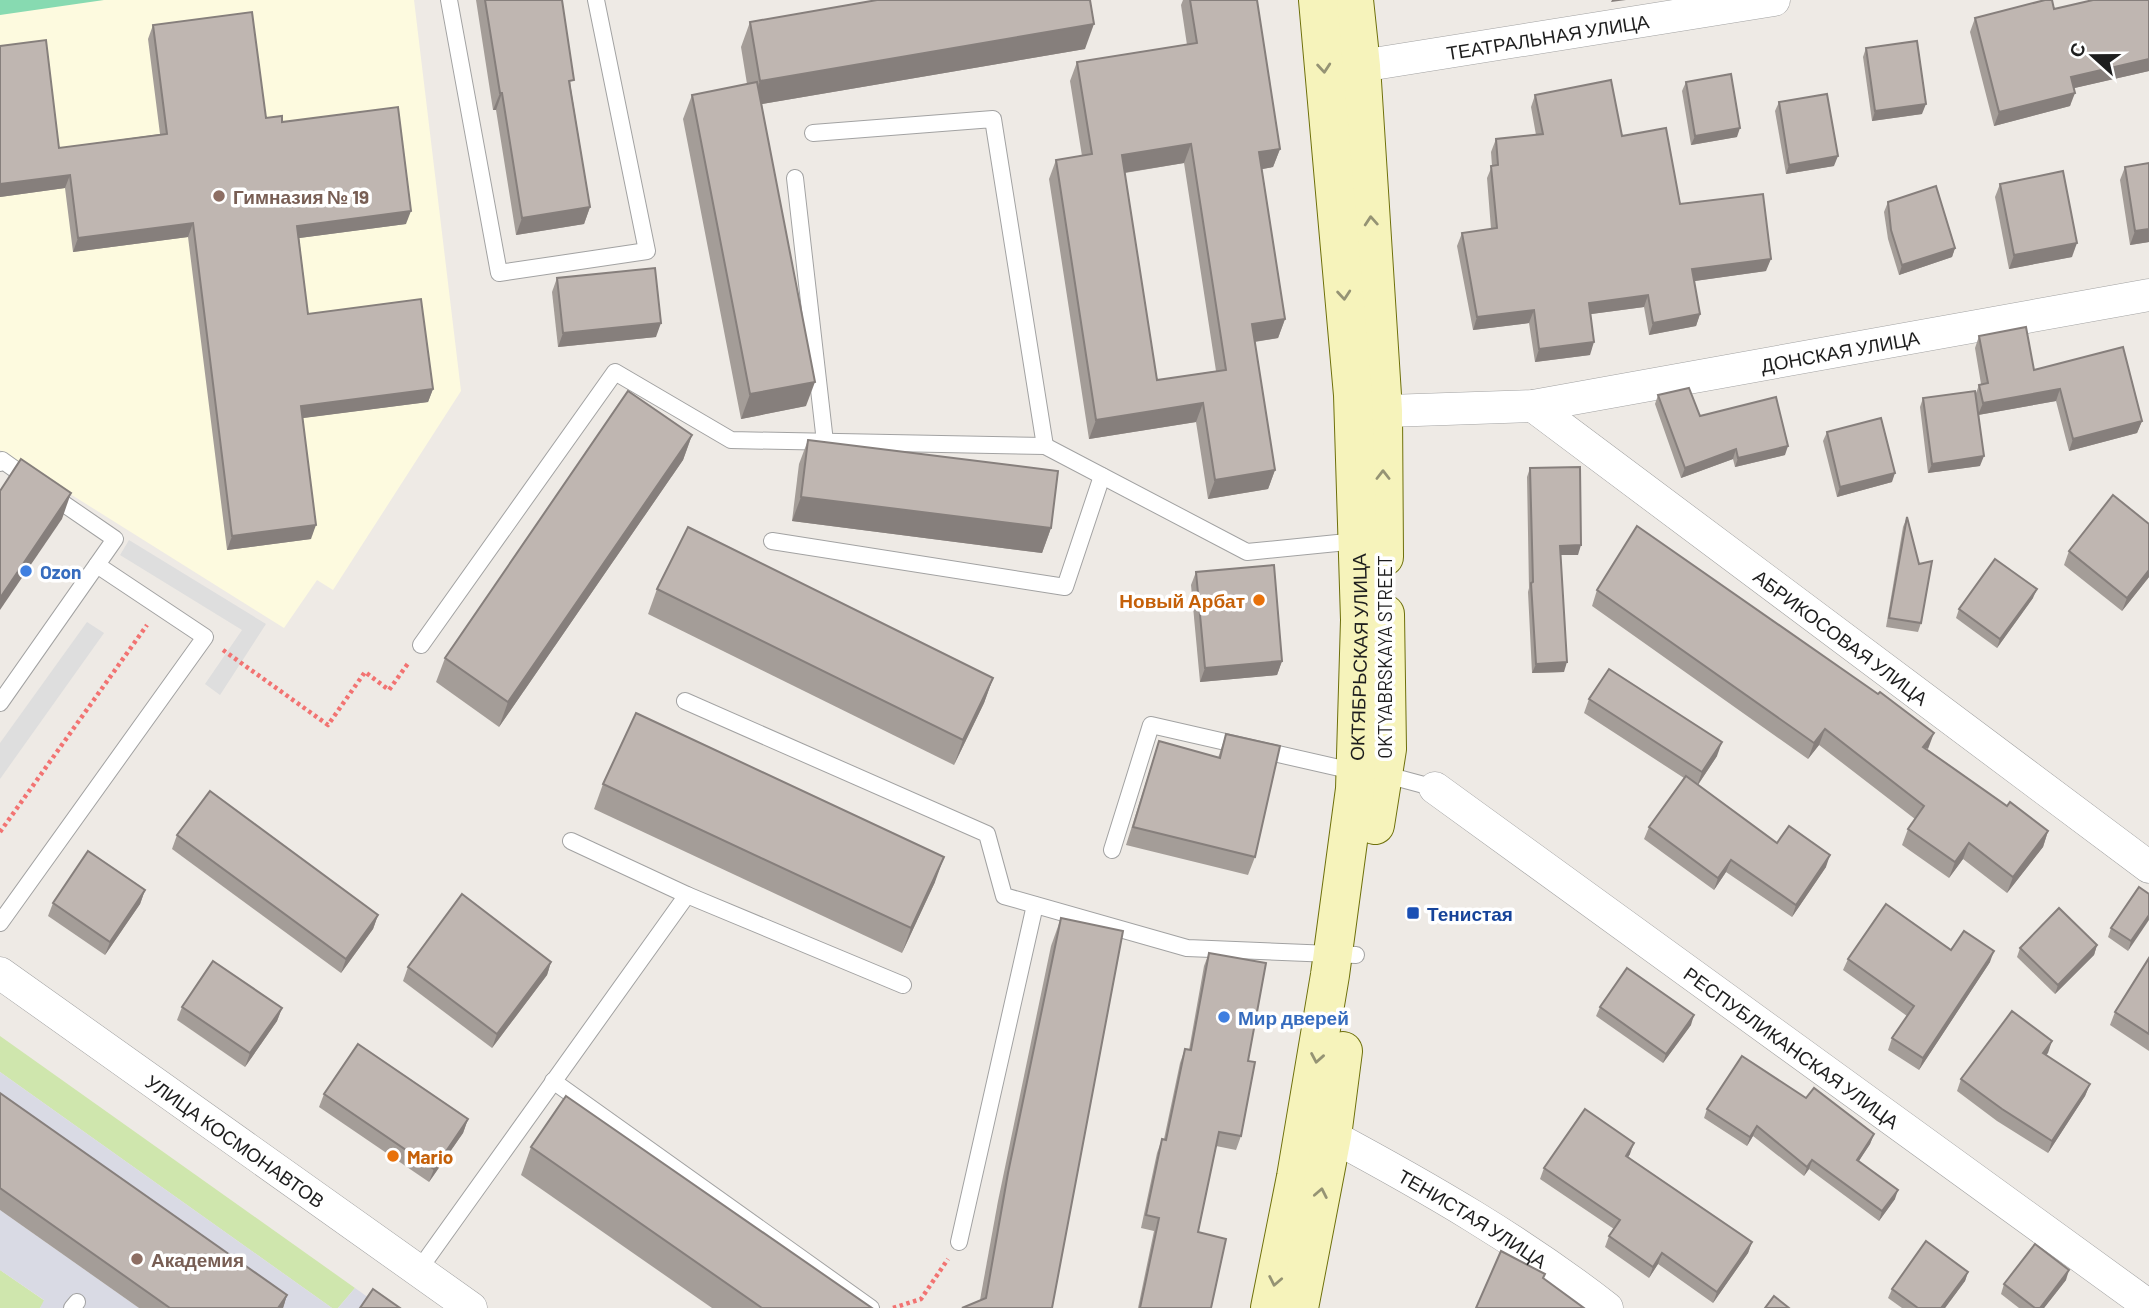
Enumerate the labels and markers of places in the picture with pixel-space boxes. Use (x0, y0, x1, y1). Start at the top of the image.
place label: Гимназия № 19 (233, 185, 369, 208)
marker: Гимназия № 19 (211, 188, 227, 204)
place label: Ozon (40, 560, 82, 583)
marker: Ozon (18, 563, 34, 579)
place label: Новый Арбат (1119, 589, 1245, 612)
marker: Новый Арбат (1251, 592, 1267, 608)
place label: Тенистая (1427, 902, 1513, 925)
marker: Тенистая (1405, 905, 1421, 921)
place label: Мир дверей (1238, 1006, 1349, 1029)
marker: Мир дверей (1216, 1009, 1232, 1025)
place label: Mario (407, 1145, 453, 1168)
marker: Mario (385, 1148, 401, 1164)
place label: Академия (151, 1248, 244, 1271)
marker: Академия (129, 1251, 145, 1267)

